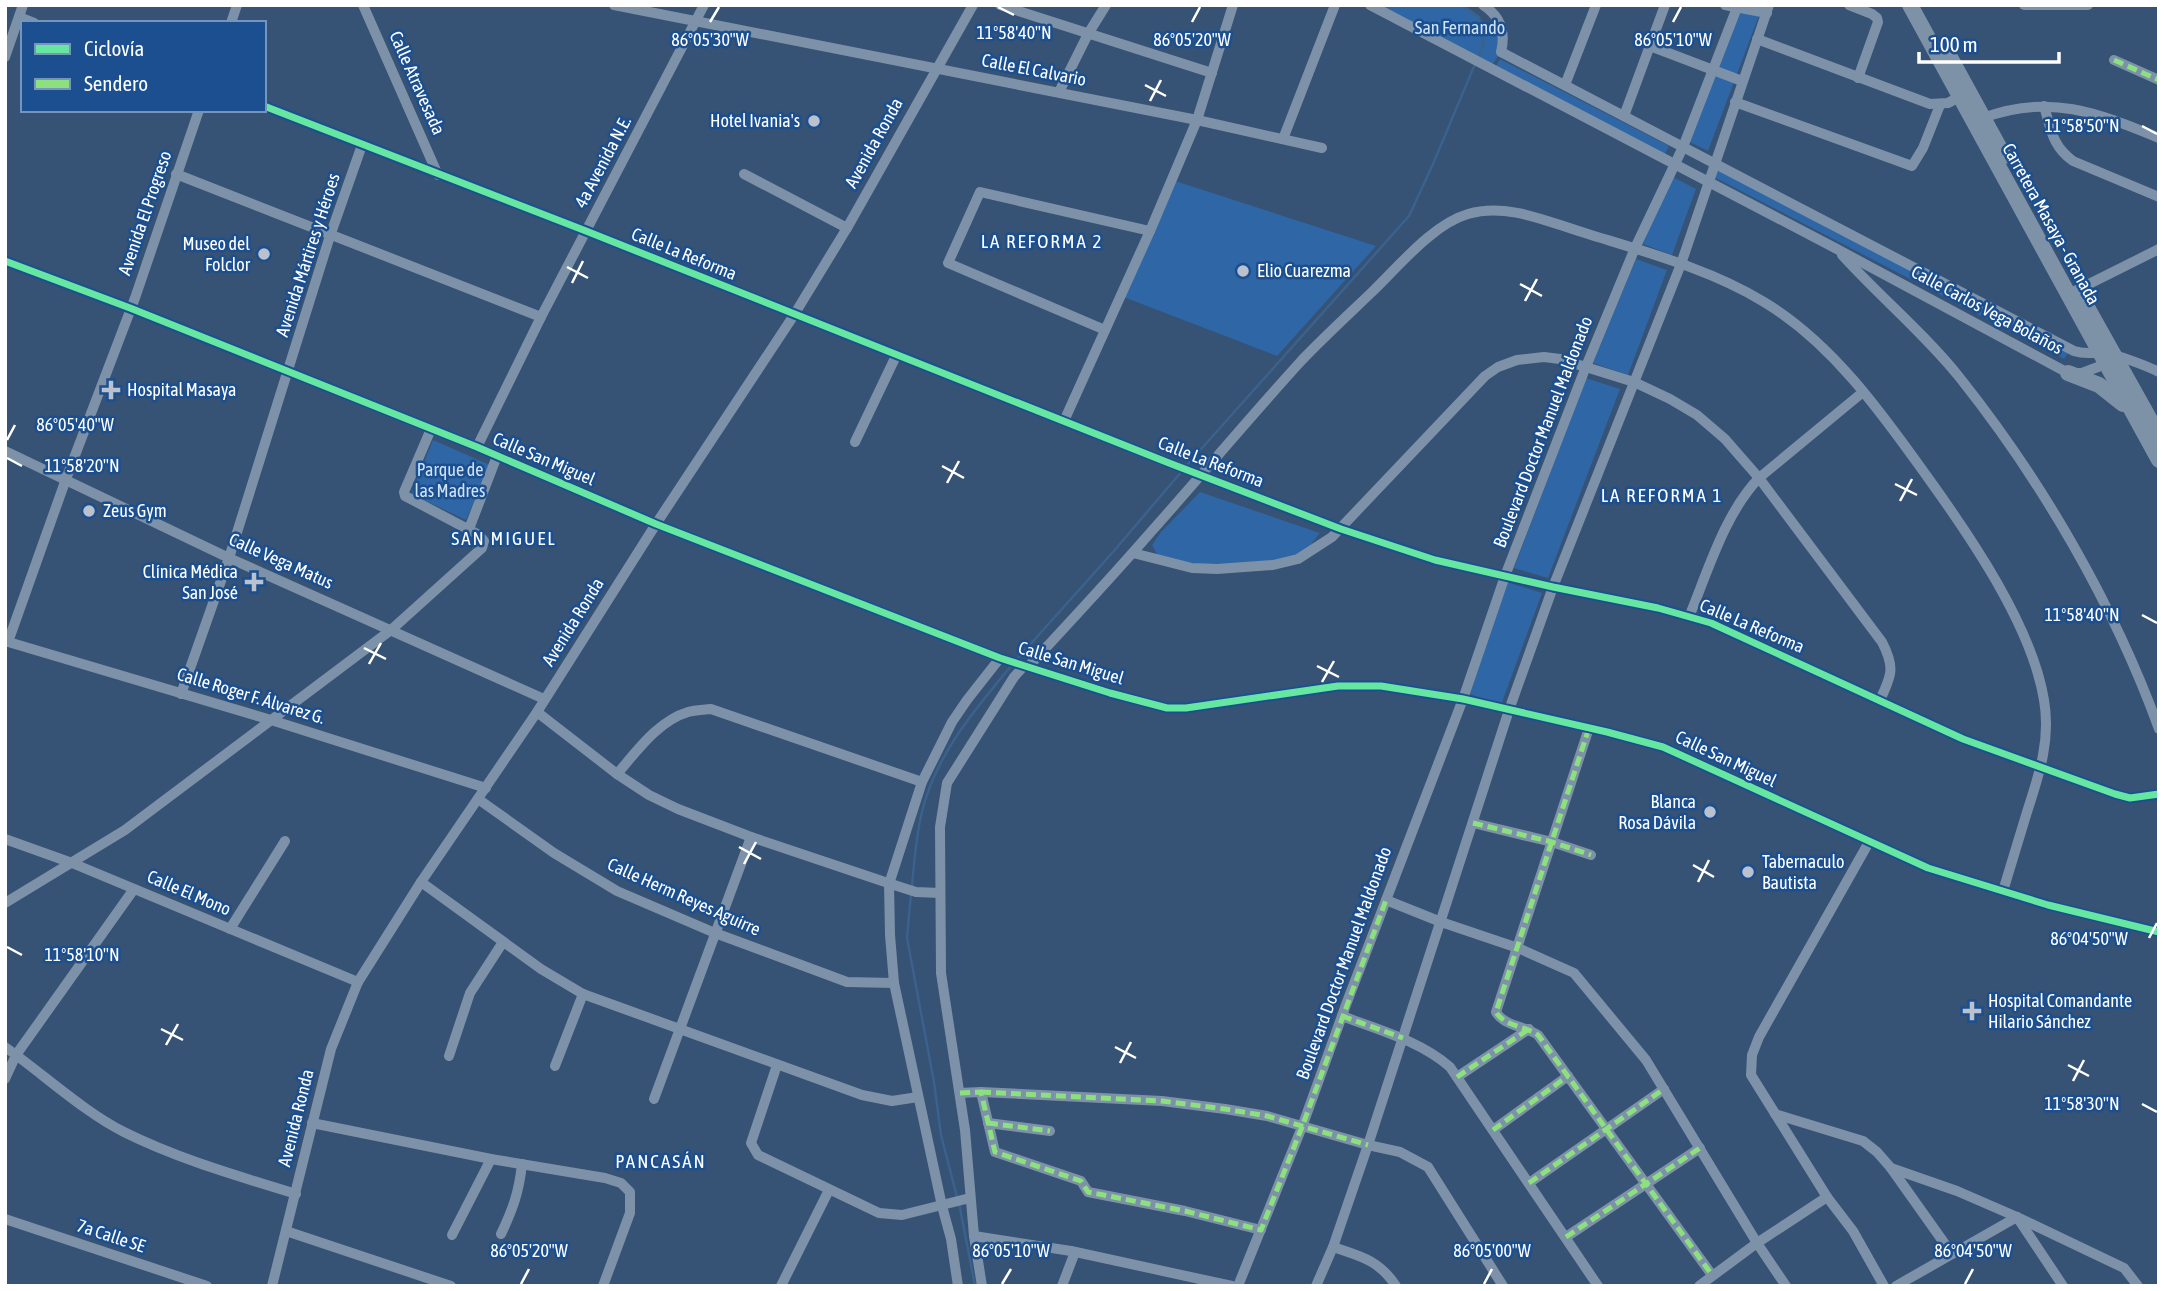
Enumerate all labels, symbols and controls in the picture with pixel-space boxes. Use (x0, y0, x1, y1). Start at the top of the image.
park label: San Fernando (1415, 17, 1505, 38)
legend (21, 21, 266, 112)
scale bar (1919, 21, 2059, 65)
text: 11°58'40"N (976, 22, 1052, 43)
street label: Calle Atravesada (385, 28, 450, 138)
text: 86°05'30"W (671, 29, 749, 50)
text: 86°05'20"W (1153, 29, 1231, 50)
text: 86°05'10"W (1634, 29, 1712, 50)
text: 100 m (1930, 32, 1978, 56)
text: Ciclovía (84, 36, 144, 60)
street label: Calle El Calvario (980, 49, 1088, 90)
text: Sendero (84, 71, 148, 95)
street label: Avenida Ronda (840, 94, 907, 191)
place label: Hotel Ivania's (710, 110, 800, 131)
street label: 4a Avenida N.E. (570, 112, 635, 211)
marker: Hotel Ivania's (806, 113, 822, 129)
text: 11°58'50"N (2044, 115, 2120, 136)
street label: Carretera Masaya - Granada (1998, 139, 2105, 308)
street label: Avenida El Progreso (113, 148, 176, 278)
street label: Avenida Mártires y Héroes (271, 171, 344, 339)
street label: Calle La Reforma (629, 223, 740, 284)
district label: LA REFORMA 2 (981, 230, 1103, 252)
place label: Museo del Folclor (182, 233, 251, 275)
marker: Museo del Folclor (256, 246, 272, 262)
place label: Elio Cuarezma (1257, 260, 1351, 281)
street label: Calle Carlos Vega Bolaños (1908, 261, 2067, 358)
marker: Elio Cuarezma (1235, 263, 1251, 279)
street label: Boulevard Doctor Manuel Maldonado (1489, 313, 1596, 550)
place label: Hospital Masaya (127, 379, 237, 400)
marker: Hospital Masaya (101, 380, 121, 400)
text: 86°05'40"W (36, 414, 114, 435)
street label: Calle San Miguel (490, 428, 599, 490)
street label: Calle La Reforma (1155, 432, 1267, 491)
text: 11°58'20"N (44, 455, 120, 476)
park label: Parque de las Madres (415, 459, 485, 501)
district label: LA REFORMA 1 (1601, 484, 1723, 506)
place label: Zeus Gym (103, 500, 167, 521)
marker: Zeus Gym (81, 503, 97, 519)
district label: SAN MIGUEL (451, 527, 557, 549)
street label: Calle Vega Matus (226, 528, 337, 593)
place label: Clínica Médica San José (143, 561, 238, 603)
marker: Clínica Médica San José (244, 572, 264, 592)
street label: Avenida Ronda (537, 574, 608, 670)
street label: Calle La Reforma (1697, 594, 1808, 657)
text: 11°58'40"N (2044, 604, 2120, 625)
street label: Calle San Miguel (1016, 637, 1127, 689)
street label: Calle Roger F. Álvarez G. (175, 663, 328, 728)
street label: Calle San Miguel (1672, 726, 1780, 791)
place label: Blanca Rosa Dávila (1618, 791, 1696, 833)
marker: Blanca Rosa Dávila (1702, 804, 1718, 820)
street label: Boulevard Doctor Manuel Maldonado (1292, 844, 1395, 1082)
place label: Tabernaculo Bautista (1762, 851, 1845, 893)
street label: Calle Herm Reyes Aguirre (604, 853, 764, 940)
marker: Tabernaculo Bautista (1740, 864, 1756, 880)
street label: Calle El Mono (144, 865, 234, 920)
text: 86°04'50"W (2050, 928, 2128, 949)
text: 11°58'10"N (44, 944, 120, 965)
place label: Hospital Comandante Hilario Sánchez (1988, 990, 2132, 1032)
marker: Hospital Comandante Hilario Sánchez (1962, 1001, 1982, 1021)
street label: Avenida Ronda (273, 1067, 318, 1169)
text: 11°58'30"N (2044, 1093, 2120, 1114)
district label: PANCASÁN (615, 1150, 707, 1172)
street label: 7a Calle SE (74, 1215, 148, 1257)
text: 86°05'20"W (490, 1240, 568, 1261)
text: 86°05'10"W (972, 1240, 1050, 1261)
text: 86°05'00"W (1453, 1240, 1531, 1261)
text: 86°04'50"W (1934, 1240, 2012, 1261)

